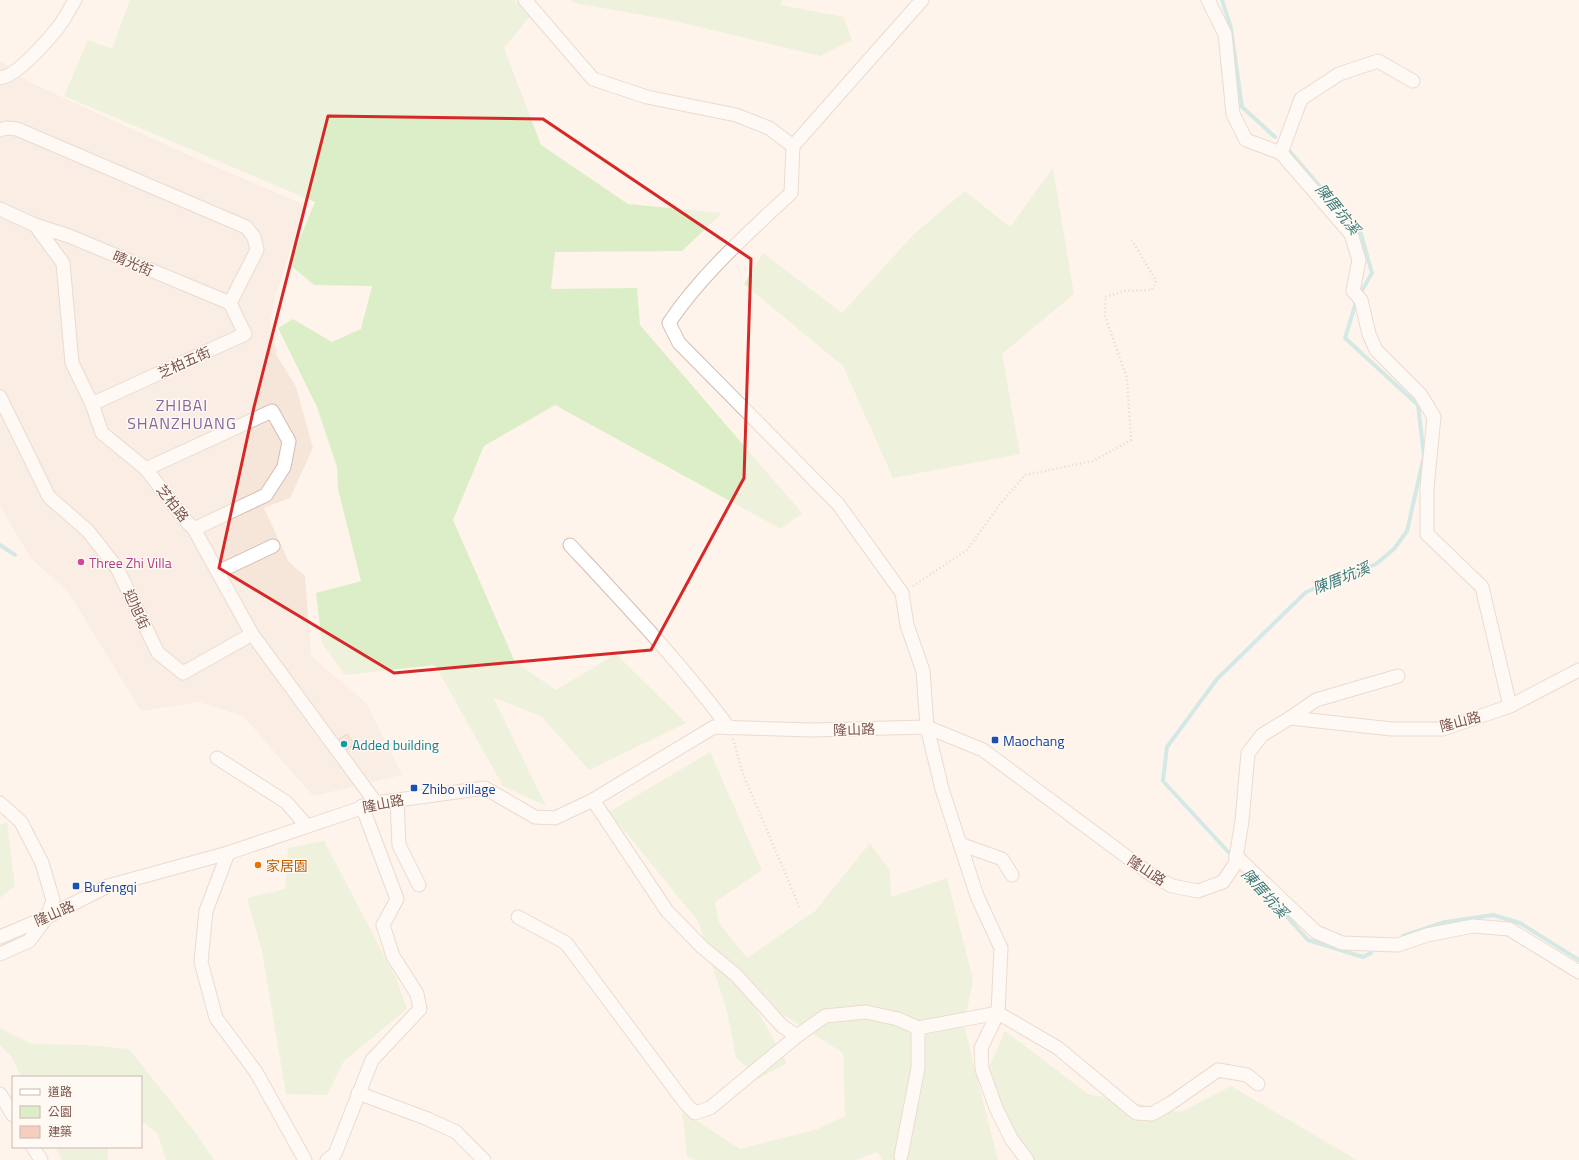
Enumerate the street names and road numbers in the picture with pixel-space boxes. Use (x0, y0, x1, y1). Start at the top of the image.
street label: 晴光街 (110, 245, 156, 281)
street label: 芝柏五街 (154, 341, 214, 383)
street label: 芝柏路 (152, 480, 194, 526)
street label: 迎旭街 (119, 586, 155, 632)
street label: 隆山路 (1437, 705, 1483, 737)
street label: 隆山路 (833, 718, 875, 740)
street label: 隆山路 (360, 789, 406, 817)
street label: 隆山路 (1124, 850, 1170, 890)
street label: 隆山路 (31, 895, 77, 931)

